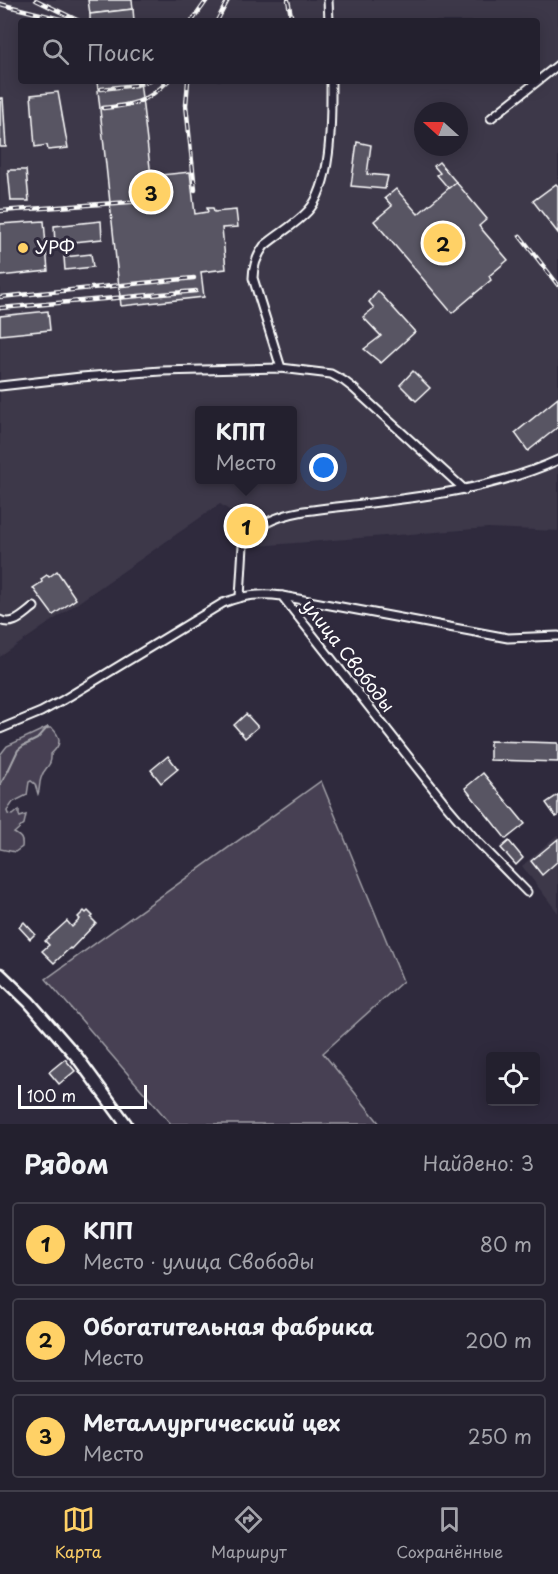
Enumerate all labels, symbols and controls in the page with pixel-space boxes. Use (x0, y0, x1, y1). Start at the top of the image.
search box (18, 18, 540, 84)
icon: search (39, 35, 72, 68)
text: Поиск (87, 35, 154, 68)
north arrow (414, 102, 468, 156)
pin: 3 (132, 170, 170, 214)
pin: 2 (424, 220, 462, 266)
place label: УРФ (35, 233, 75, 260)
marker: УРФ (16, 241, 30, 255)
popup (195, 406, 297, 484)
text: КПП (216, 414, 266, 447)
text: Место (216, 447, 276, 477)
your location (309, 453, 338, 482)
pin: 1 (226, 504, 266, 548)
street label: улица Свободы (296, 593, 402, 717)
map controls (486, 1052, 540, 1106)
button: locate (486, 1052, 540, 1106)
scale bar (18, 1082, 147, 1110)
text: 100 m (27, 1083, 76, 1107)
text: Рядом (24, 1144, 109, 1183)
text: Найдено: 3 (423, 1148, 534, 1178)
text: КПП (83, 1213, 134, 1246)
text: 1 (41, 1229, 50, 1259)
text: 80 m (480, 1229, 532, 1259)
text: Место · улица Свободы (83, 1246, 315, 1276)
text: Обогатительная фабрика (83, 1309, 374, 1342)
text: 2 (38, 1325, 53, 1355)
text: 200 m (465, 1325, 532, 1355)
text: Место (83, 1342, 144, 1372)
text: Металлургический цех (83, 1405, 340, 1438)
text: 3 (39, 1421, 52, 1451)
text: 250 m (468, 1421, 532, 1451)
text: Место (83, 1438, 144, 1468)
tab: Карта (55, 1503, 102, 1563)
tab: Маршрут (211, 1503, 287, 1563)
tab: Сохранённые (396, 1503, 503, 1563)

